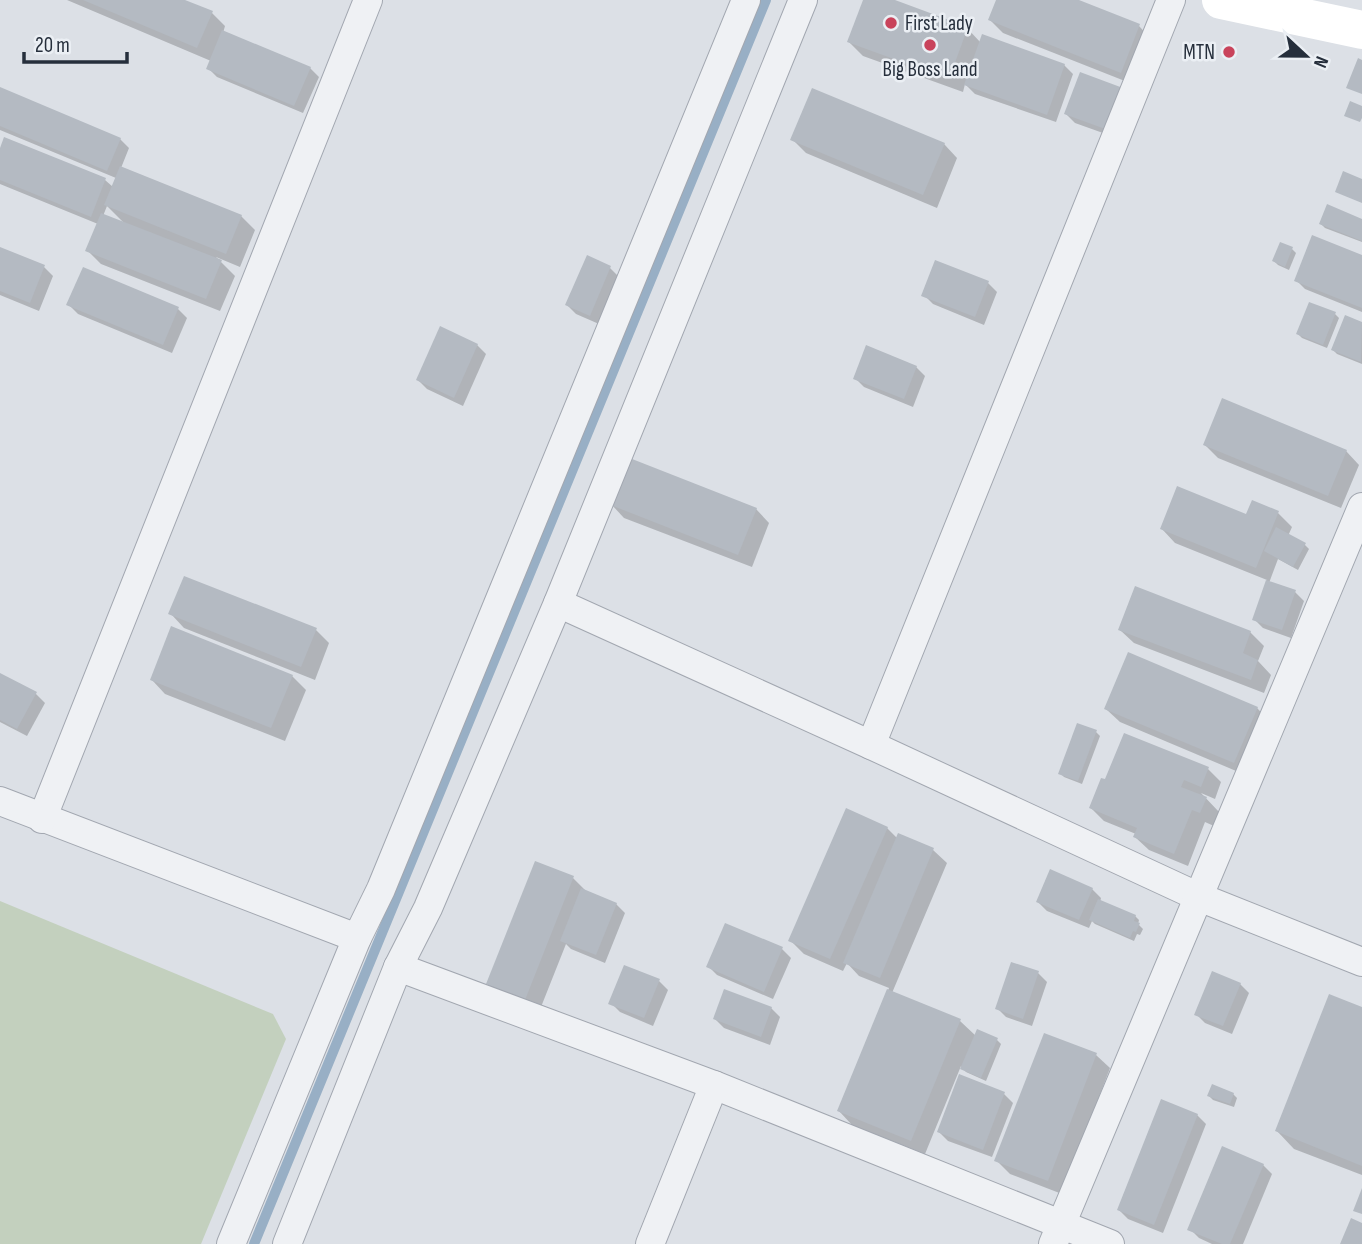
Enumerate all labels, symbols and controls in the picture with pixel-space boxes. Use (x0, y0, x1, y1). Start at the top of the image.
place label: First Lady (905, 11, 973, 36)
marker: First Lady (883, 15, 899, 31)
scale bar (24, 21, 128, 65)
north arrow (1271, 21, 1341, 91)
text: 20 m (35, 33, 70, 58)
marker: Big Boss Land (922, 37, 938, 53)
place label: MTN (1183, 40, 1215, 65)
marker: MTN (1221, 44, 1237, 60)
text: N (1308, 53, 1333, 71)
place label: Big Boss Land (883, 57, 977, 82)

